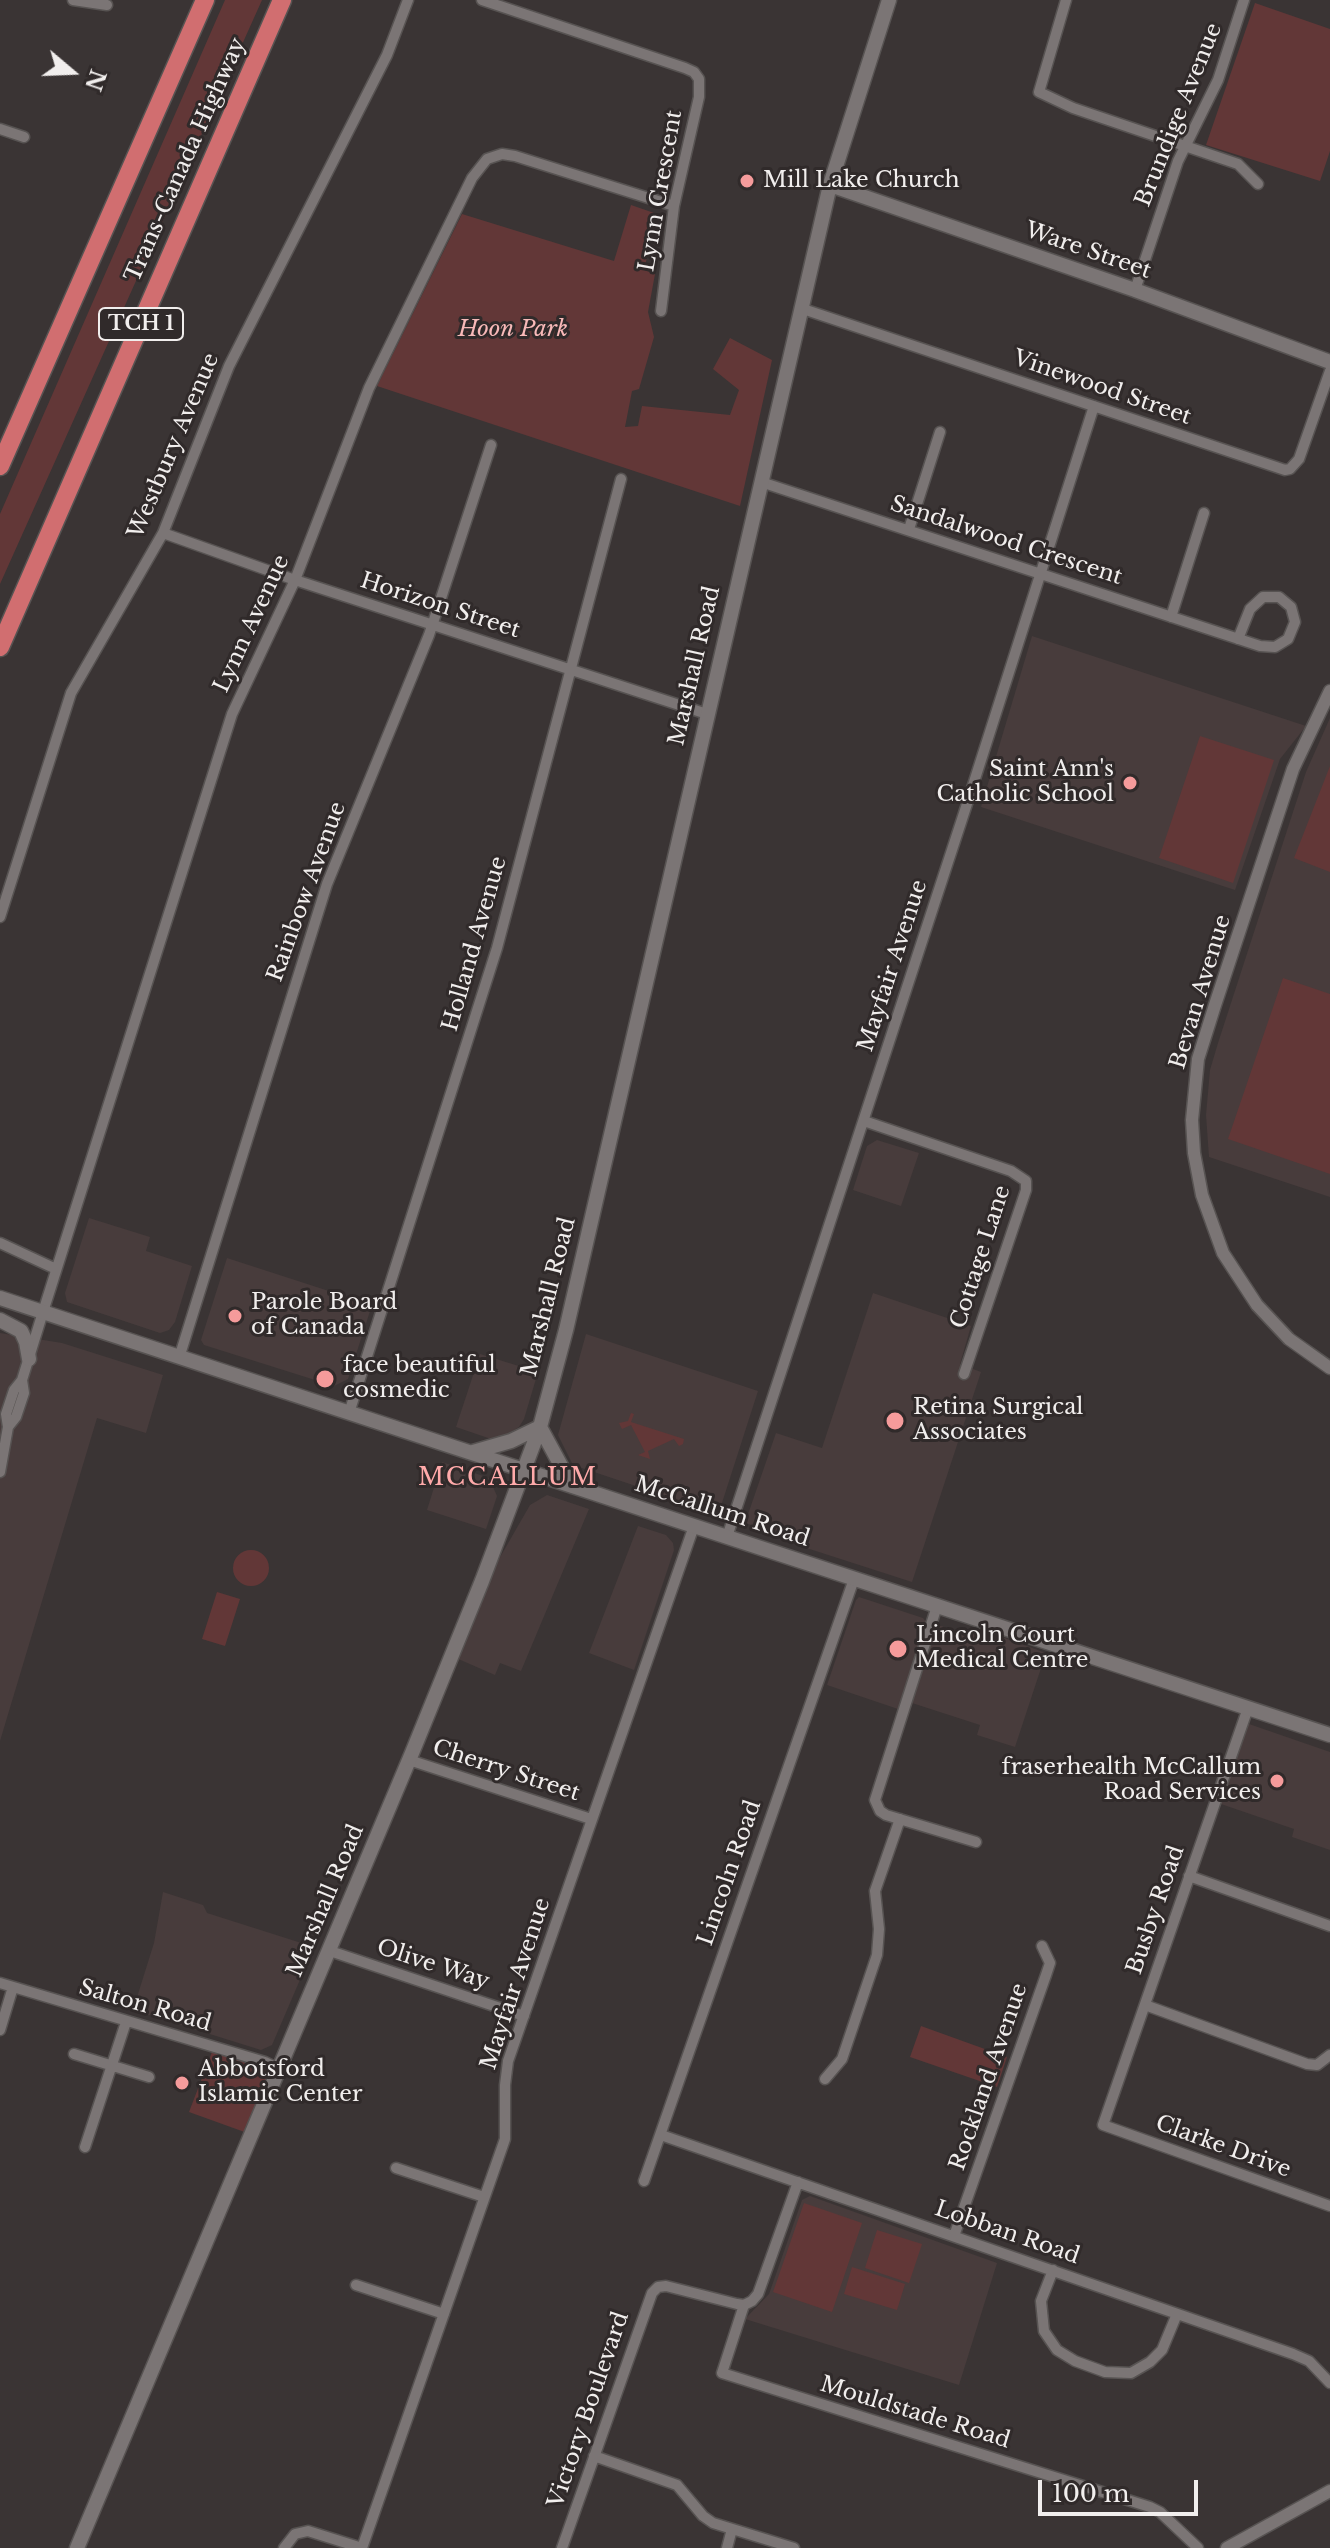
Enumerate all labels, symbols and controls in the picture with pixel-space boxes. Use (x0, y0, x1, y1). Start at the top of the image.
street label: Brundige Avenue (1130, 19, 1228, 211)
north arrow (32, 32, 112, 112)
street label: Trans-Canada Highway (120, 34, 252, 286)
text: N (79, 66, 111, 94)
street label: Lynn Crescent (634, 108, 688, 274)
place label: Mill Lake Church (763, 168, 960, 194)
marker: Mill Lake Church (738, 172, 756, 190)
street label: Ware Street (1022, 217, 1154, 285)
road number: TCH 1 (99, 308, 183, 340)
park label: Hoon Park (458, 317, 568, 343)
street label: Vinewood Street (1010, 345, 1194, 431)
street label: Westbury Avenue (123, 349, 225, 543)
street label: Sandalwood Crescent (887, 491, 1125, 591)
street label: Lynn Avenue (209, 551, 295, 697)
street label: Horizon Street (357, 568, 523, 644)
street label: Marshall Road (664, 584, 726, 748)
place label: Saint Ann's Catholic School (937, 757, 1114, 808)
marker: Saint Ann's Catholic School (1121, 774, 1139, 792)
street label: Rainbow Avenue (262, 799, 352, 985)
street label: Holland Avenue (437, 853, 513, 1035)
street label: Mayfair Avenue (853, 877, 933, 1055)
street label: Bevan Avenue (1165, 912, 1237, 1072)
street label: Cottage Lane (945, 1182, 1017, 1332)
street label: Marshall Road (516, 1215, 582, 1379)
place label: Parole Board of Canada (251, 1290, 397, 1342)
marker: Parole Board of Canada (226, 1307, 244, 1325)
place label: face beautiful cosmedic (343, 1353, 496, 1404)
marker: face beautiful cosmedic (314, 1368, 336, 1390)
place label: Retina Surgical Associates (913, 1395, 1083, 1446)
marker: Retina Surgical Associates (884, 1410, 906, 1432)
district label: MCCALLUM (418, 1464, 598, 1492)
street label: McCallum Road (631, 1471, 813, 1553)
place label: Lincoln Court Medical Centre (916, 1623, 1088, 1674)
marker: Lincoln Court Medical Centre (887, 1638, 909, 1660)
street label: Cherry Street (429, 1735, 583, 1807)
place label: fraserhealth McCallum Road Services (1002, 1755, 1261, 1806)
marker: fraserhealth McCallum Road Services (1268, 1772, 1286, 1790)
street label: Lincoln Road (693, 1797, 767, 1949)
street label: Marshall Road (282, 1821, 370, 1981)
street label: Busby Road (1122, 1842, 1190, 1978)
street label: Mayfair Avenue (476, 1895, 556, 2073)
street label: Olive Way (373, 1934, 493, 1996)
street label: Salton Road (76, 1975, 214, 2037)
street label: Rockland Avenue (945, 1980, 1033, 2174)
place label: Abbotsford Islamic Center (198, 2057, 362, 2108)
marker: Abbotsford Islamic Center (173, 2074, 191, 2092)
street label: Clarke Drive (1152, 2110, 1294, 2184)
street label: Lobban Road (931, 2196, 1083, 2270)
street label: Victory Boulevard (543, 2308, 635, 2512)
street label: Mouldstade Road (817, 2372, 1013, 2454)
scale bar (1042, 2464, 1202, 2514)
text: 100 m (1052, 2479, 1130, 2508)

